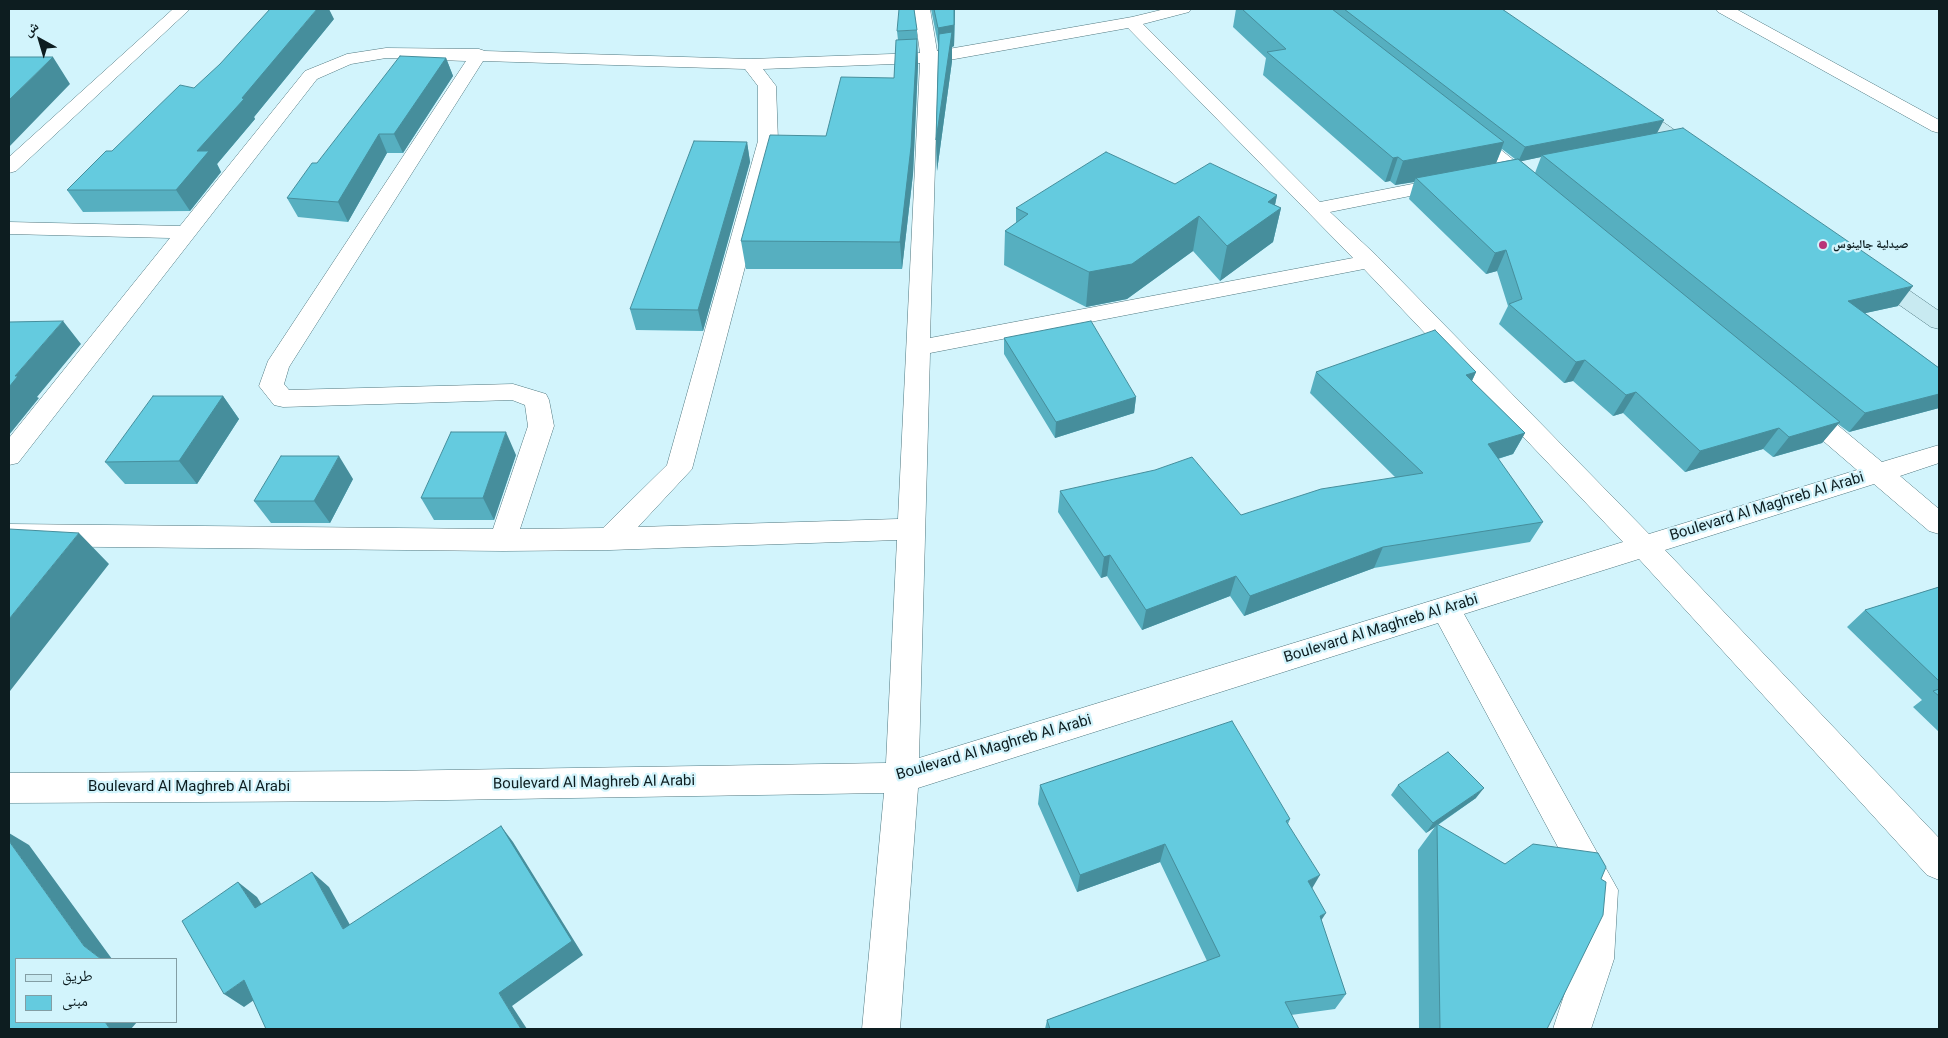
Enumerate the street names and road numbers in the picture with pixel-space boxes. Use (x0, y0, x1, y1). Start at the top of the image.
street label: Boulevard Al Maghreb Al Arabi (1668, 469, 1866, 545)
street label: Boulevard Al Maghreb Al Arabi (1282, 591, 1480, 667)
street label: Boulevard Al Maghreb Al Arabi (894, 711, 1094, 785)
street label: Boulevard Al Maghreb Al Arabi (493, 772, 695, 794)
street label: Boulevard Al Maghreb Al Arabi (88, 778, 290, 796)

